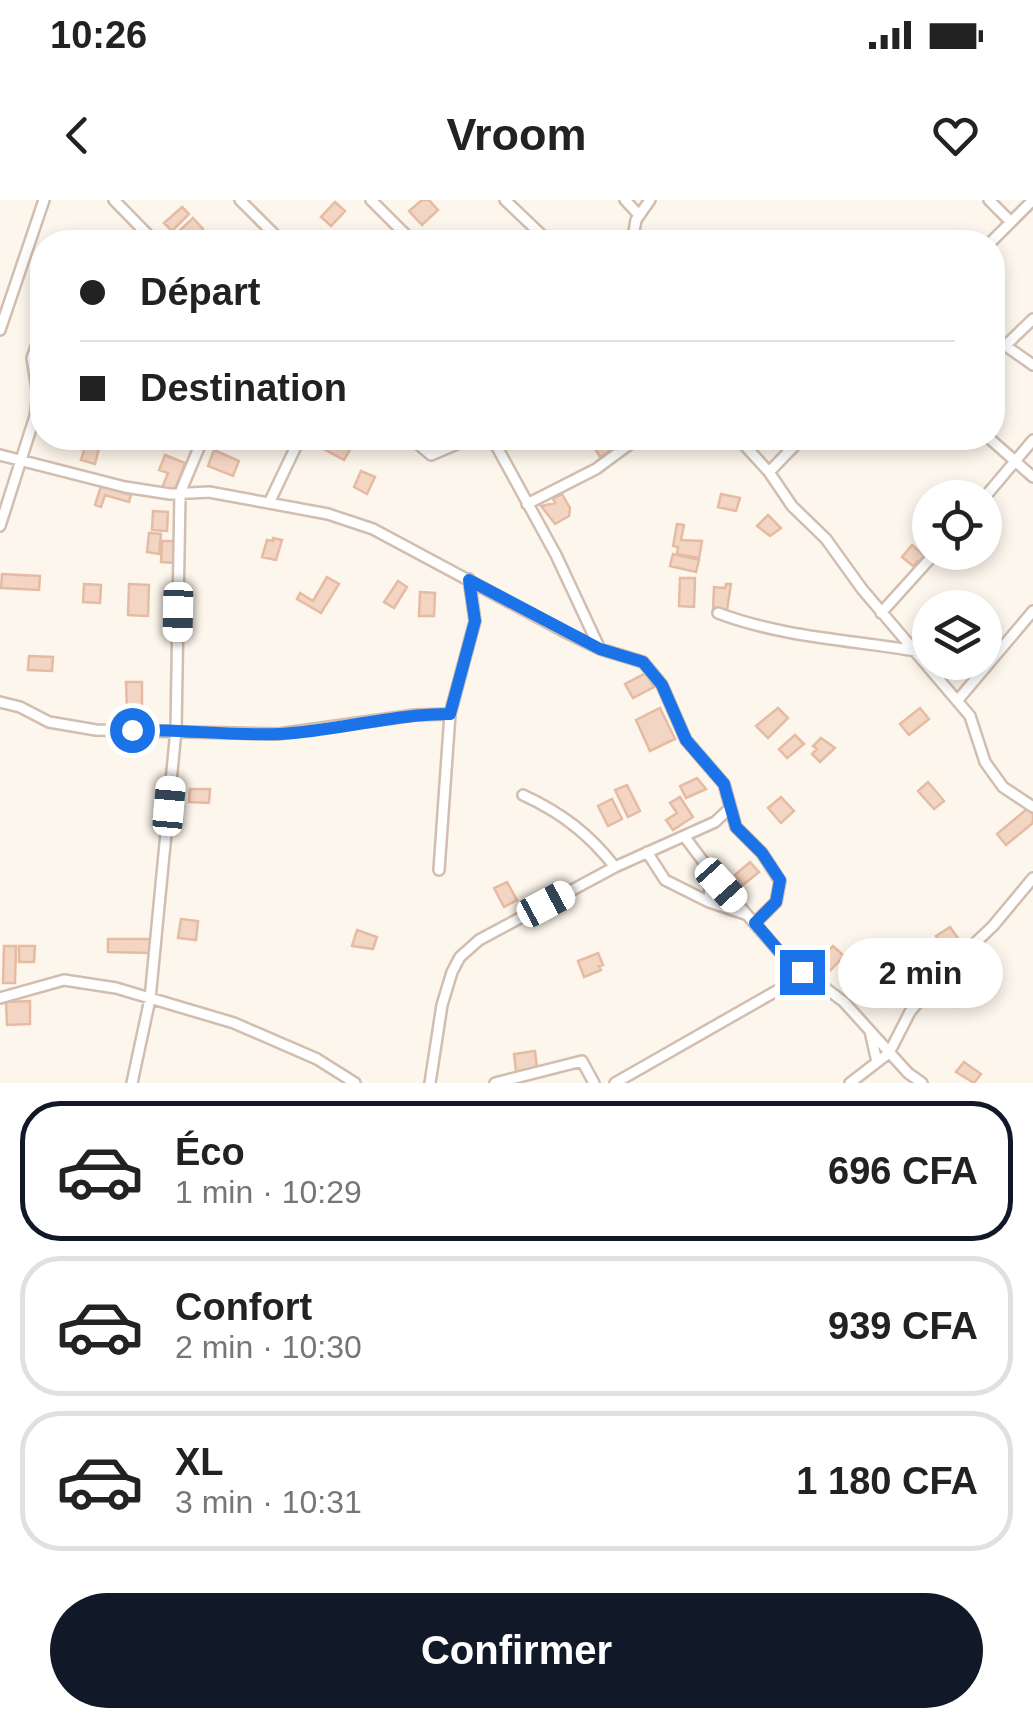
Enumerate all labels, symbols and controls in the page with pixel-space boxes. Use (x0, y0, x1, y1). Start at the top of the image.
text: 10:26 (50, 14, 147, 56)
icon: back (50, 108, 105, 163)
icon: heart (928, 108, 983, 163)
text: Vroom (446, 109, 587, 160)
text: Départ (140, 271, 260, 313)
text: Destination (140, 367, 347, 409)
map controls (912, 480, 1002, 680)
button: locate (912, 480, 1002, 570)
car (162, 582, 194, 642)
button: layers (912, 590, 1002, 680)
route start (110, 708, 155, 753)
car (151, 775, 187, 837)
car (690, 853, 752, 917)
car (512, 877, 580, 931)
callout: 2 min (837, 937, 1002, 1007)
route end (780, 950, 825, 995)
text: 2 min (879, 955, 962, 991)
icon: car (55, 1126, 145, 1216)
text: Éco (175, 1131, 245, 1173)
text: 696 CFA (828, 1150, 978, 1192)
text: 1 min · 10:29 (175, 1174, 362, 1210)
icon: car (55, 1281, 145, 1371)
text: Confort (175, 1286, 312, 1328)
text: 939 CFA (828, 1305, 978, 1347)
text: 2 min · 10:30 (175, 1329, 362, 1365)
icon: car (55, 1436, 145, 1526)
text: XL (175, 1441, 224, 1483)
text: 1 180 CFA (796, 1460, 978, 1502)
text: 3 min · 10:31 (175, 1484, 362, 1520)
button: Confirmer (50, 1593, 983, 1708)

